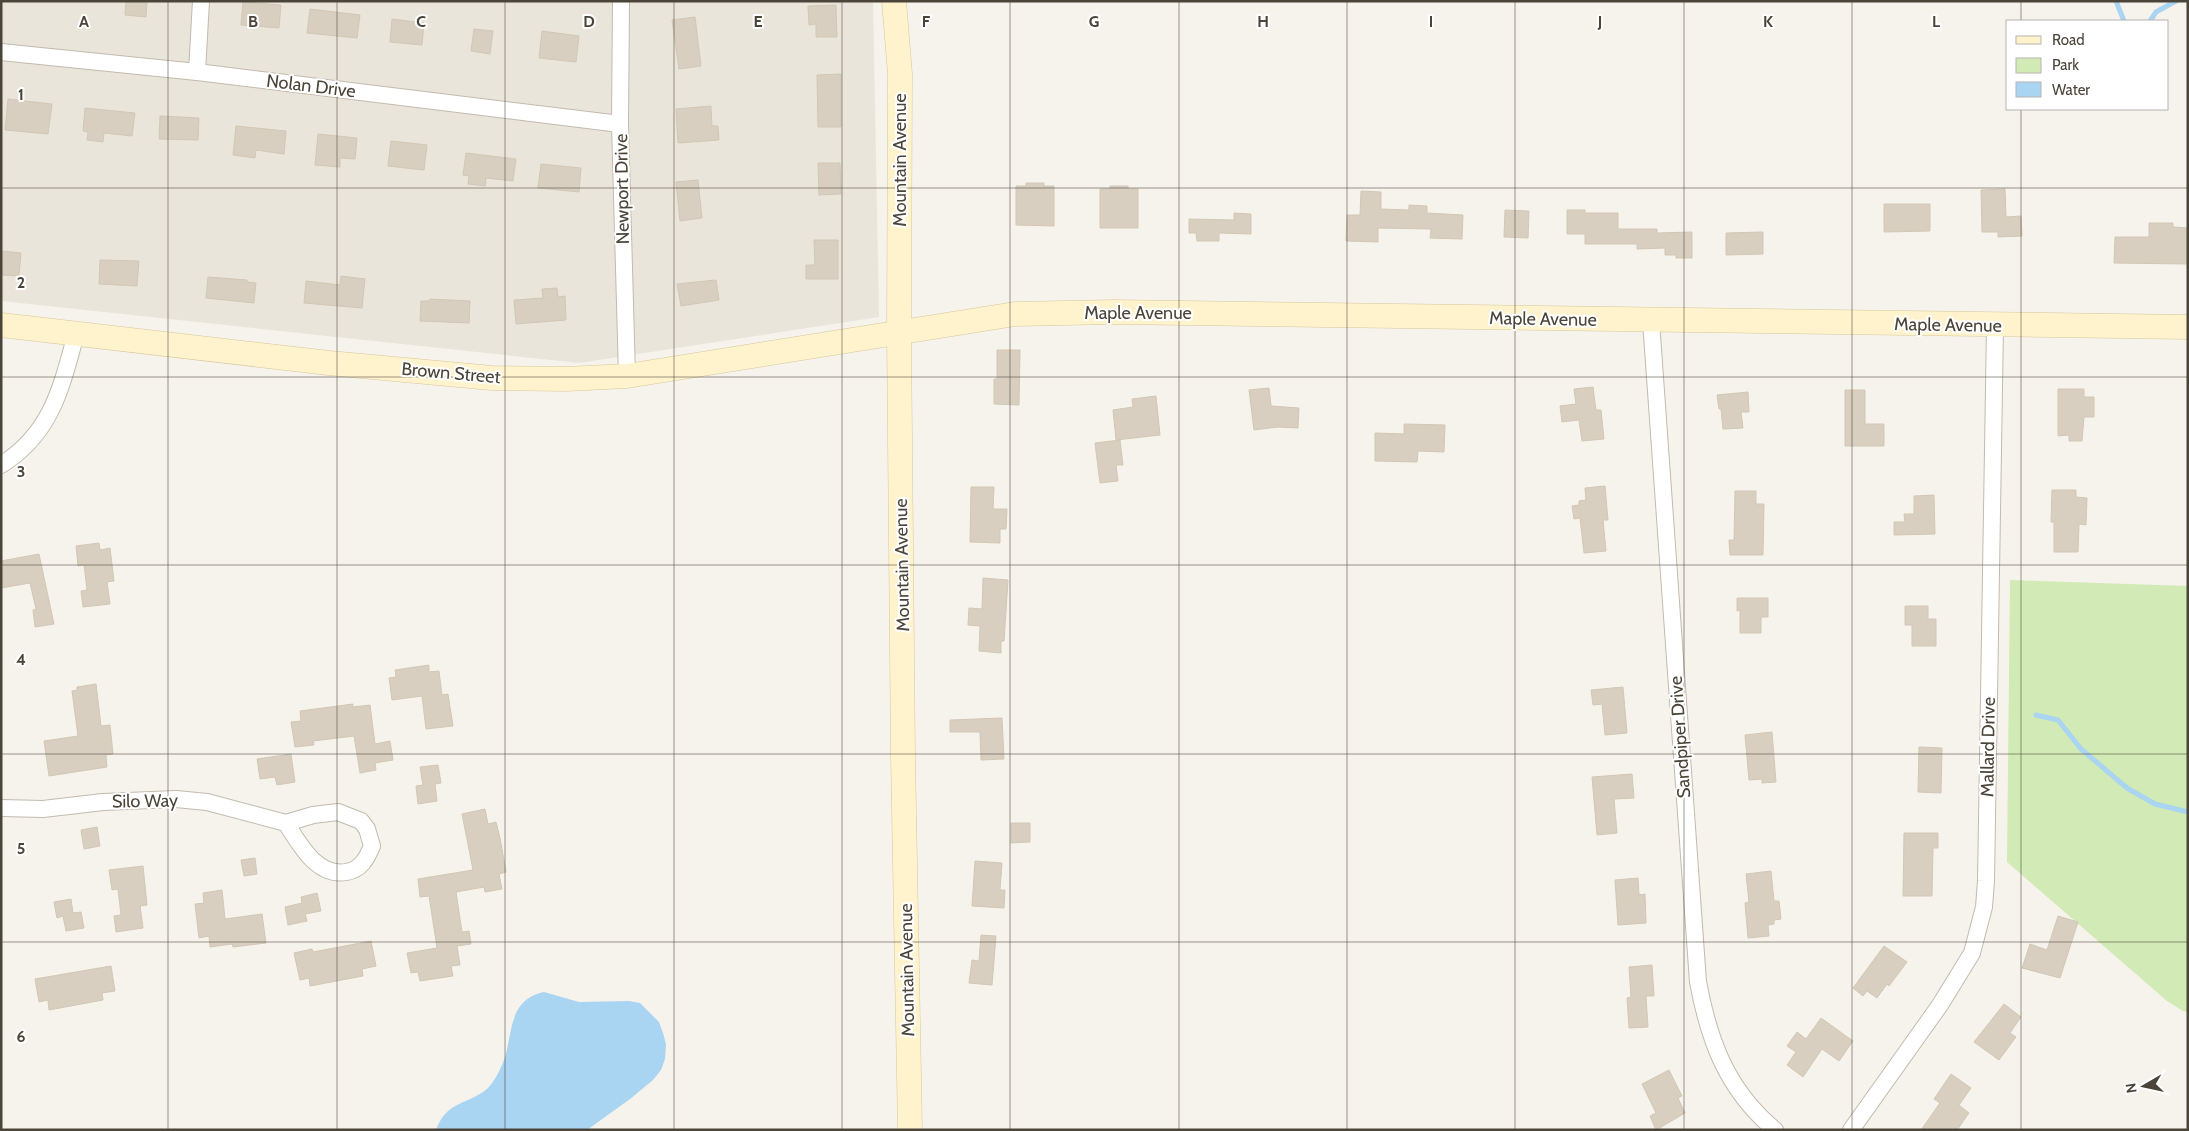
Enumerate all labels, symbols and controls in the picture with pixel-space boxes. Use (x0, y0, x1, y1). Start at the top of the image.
text: A (79, 12, 89, 31)
text: B (248, 12, 258, 31)
text: C (416, 12, 426, 31)
text: D (583, 12, 595, 31)
text: E (753, 12, 763, 31)
text: F (922, 12, 931, 31)
text: G (1089, 12, 1099, 31)
text: H (1257, 12, 1269, 31)
text: I (1429, 12, 1433, 31)
text: J (1597, 12, 1602, 31)
text: K (1763, 12, 1773, 31)
text: L (1932, 12, 1940, 31)
legend (2006, 20, 2169, 110)
text: Road (2052, 31, 2085, 49)
text: Park (2052, 56, 2079, 74)
street label: Nolan Drive (265, 70, 357, 102)
text: Water (2052, 81, 2090, 99)
text: 1 (18, 85, 24, 104)
street label: Mountain Avenue (889, 93, 911, 227)
street label: Newport Drive (610, 133, 634, 245)
text: 2 (17, 273, 25, 292)
street label: Maple Avenue (1084, 302, 1192, 324)
street label: Maple Avenue (1489, 307, 1597, 331)
street label: Maple Avenue (1894, 313, 2002, 337)
street label: Brown Street (401, 358, 501, 388)
text: 3 (17, 462, 25, 481)
street label: Mountain Avenue (890, 498, 914, 632)
text: 4 (16, 650, 26, 669)
street label: Sandpiper Drive (1665, 675, 1695, 799)
street label: Mallard Drive (1976, 697, 2000, 797)
street label: Silo Way (112, 789, 178, 813)
text: 5 (17, 839, 25, 858)
street label: Mountain Avenue (895, 903, 919, 1037)
text: 6 (17, 1027, 26, 1046)
north arrow (2119, 1061, 2169, 1111)
text: N (2121, 1082, 2141, 1094)

